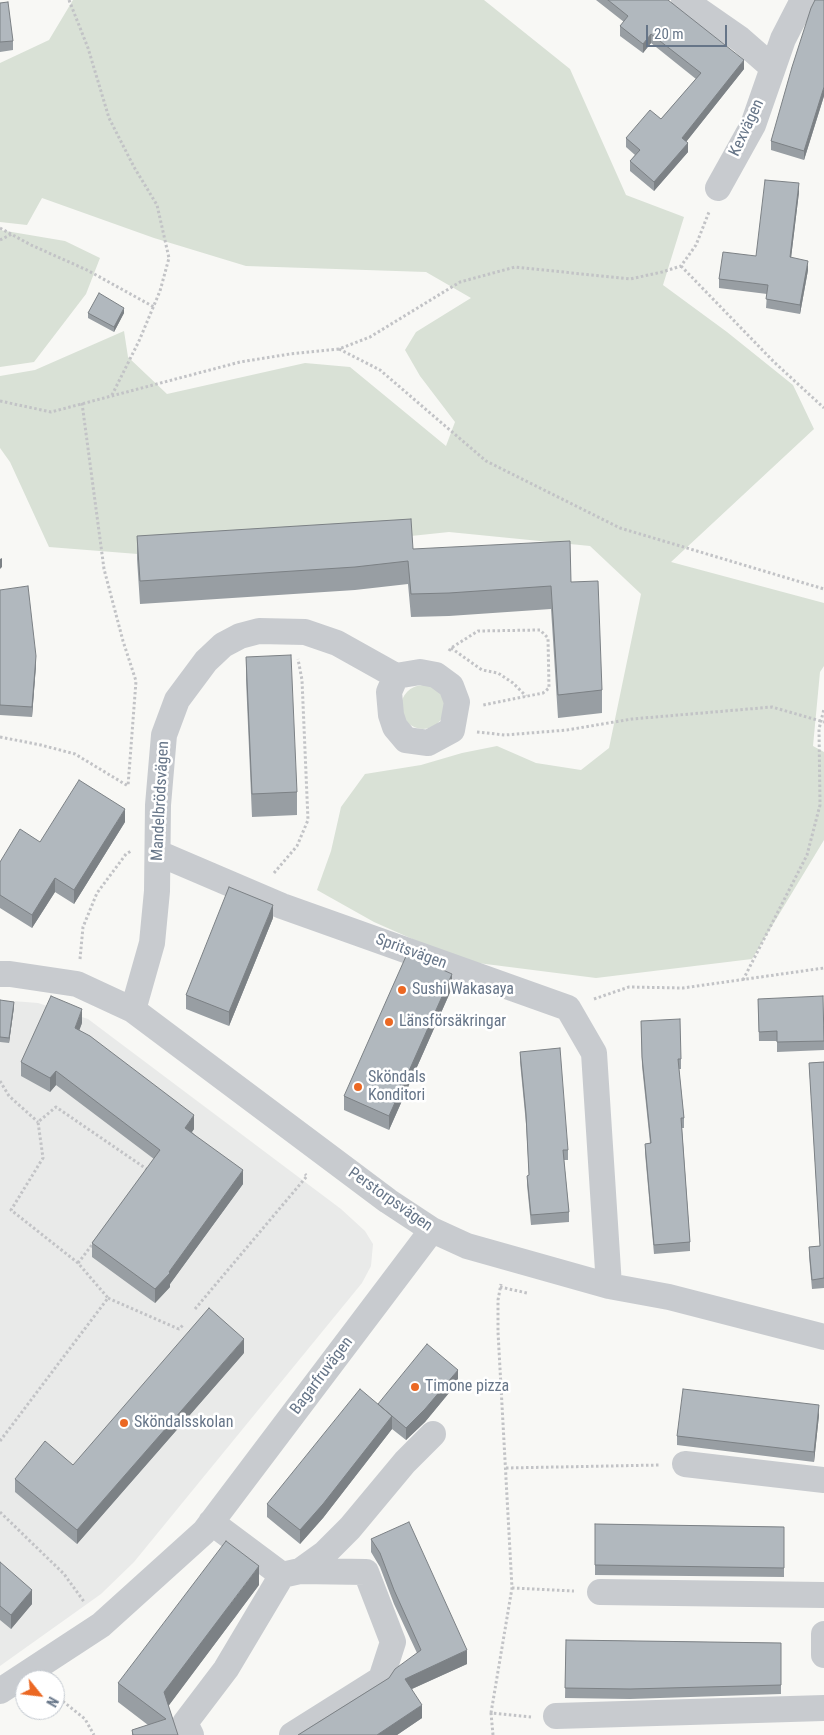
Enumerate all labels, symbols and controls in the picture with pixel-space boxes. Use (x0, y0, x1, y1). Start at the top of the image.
scale bar (649, 15, 730, 47)
text: 20 m (654, 25, 684, 43)
street label: Kexvägen (725, 96, 769, 160)
street label: Mandelbrödsvägen (148, 741, 174, 861)
street label: Spritsvägen (373, 930, 449, 974)
place label: Sushi Wakasaya (412, 980, 514, 1000)
marker: Sushi Wakasaya (396, 984, 408, 996)
place label: Länsförsäkringar (399, 1012, 506, 1032)
marker: Länsförsäkringar (383, 1016, 395, 1028)
place label: Sköndals Konditori (368, 1068, 426, 1106)
marker: Sköndals Konditori (352, 1081, 364, 1093)
street label: Perstorpsvägen (344, 1164, 436, 1236)
street label: Bagarfruvägen (287, 1333, 357, 1419)
place label: Timone pizza (425, 1377, 509, 1397)
marker: Timone pizza (409, 1381, 421, 1393)
place label: Sköndalsskolan (134, 1413, 233, 1433)
marker: Sköndalsskolan (118, 1417, 130, 1429)
north arrow (15, 1670, 65, 1720)
text: N (43, 1694, 61, 1709)

